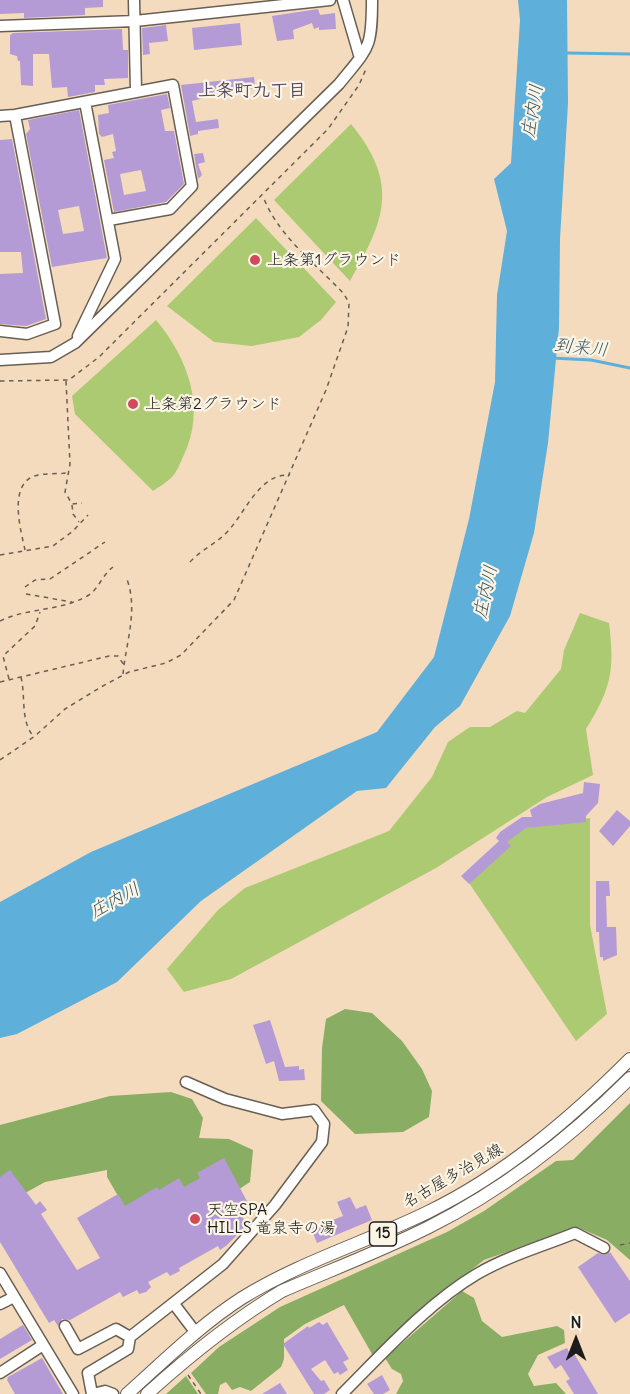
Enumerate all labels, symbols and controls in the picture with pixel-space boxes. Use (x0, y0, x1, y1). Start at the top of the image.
district label: 上条町九丁目 (198, 80, 306, 102)
water label: 庄内川 (518, 83, 548, 139)
place label: 上条第1グラウンド (267, 250, 401, 270)
marker: 上条第1グラウンド (248, 253, 262, 267)
water label: 到来川 (553, 334, 609, 362)
place label: 上条第2グラウンド (145, 394, 282, 414)
marker: 上条第2グラウンド (126, 397, 140, 411)
water label: 庄内川 (470, 563, 502, 621)
water label: 庄内川 (86, 878, 144, 924)
street label: 名古屋多治見線 (400, 1140, 506, 1212)
place label: 天空SPA HILLS 竜泉寺の湯 (207, 1200, 336, 1238)
marker: 天空SPA HILLS 竜泉寺の湯 (188, 1212, 202, 1226)
road number: 15 (370, 1222, 397, 1246)
north arrow (546, 1310, 606, 1370)
text: N (570, 1312, 582, 1332)

